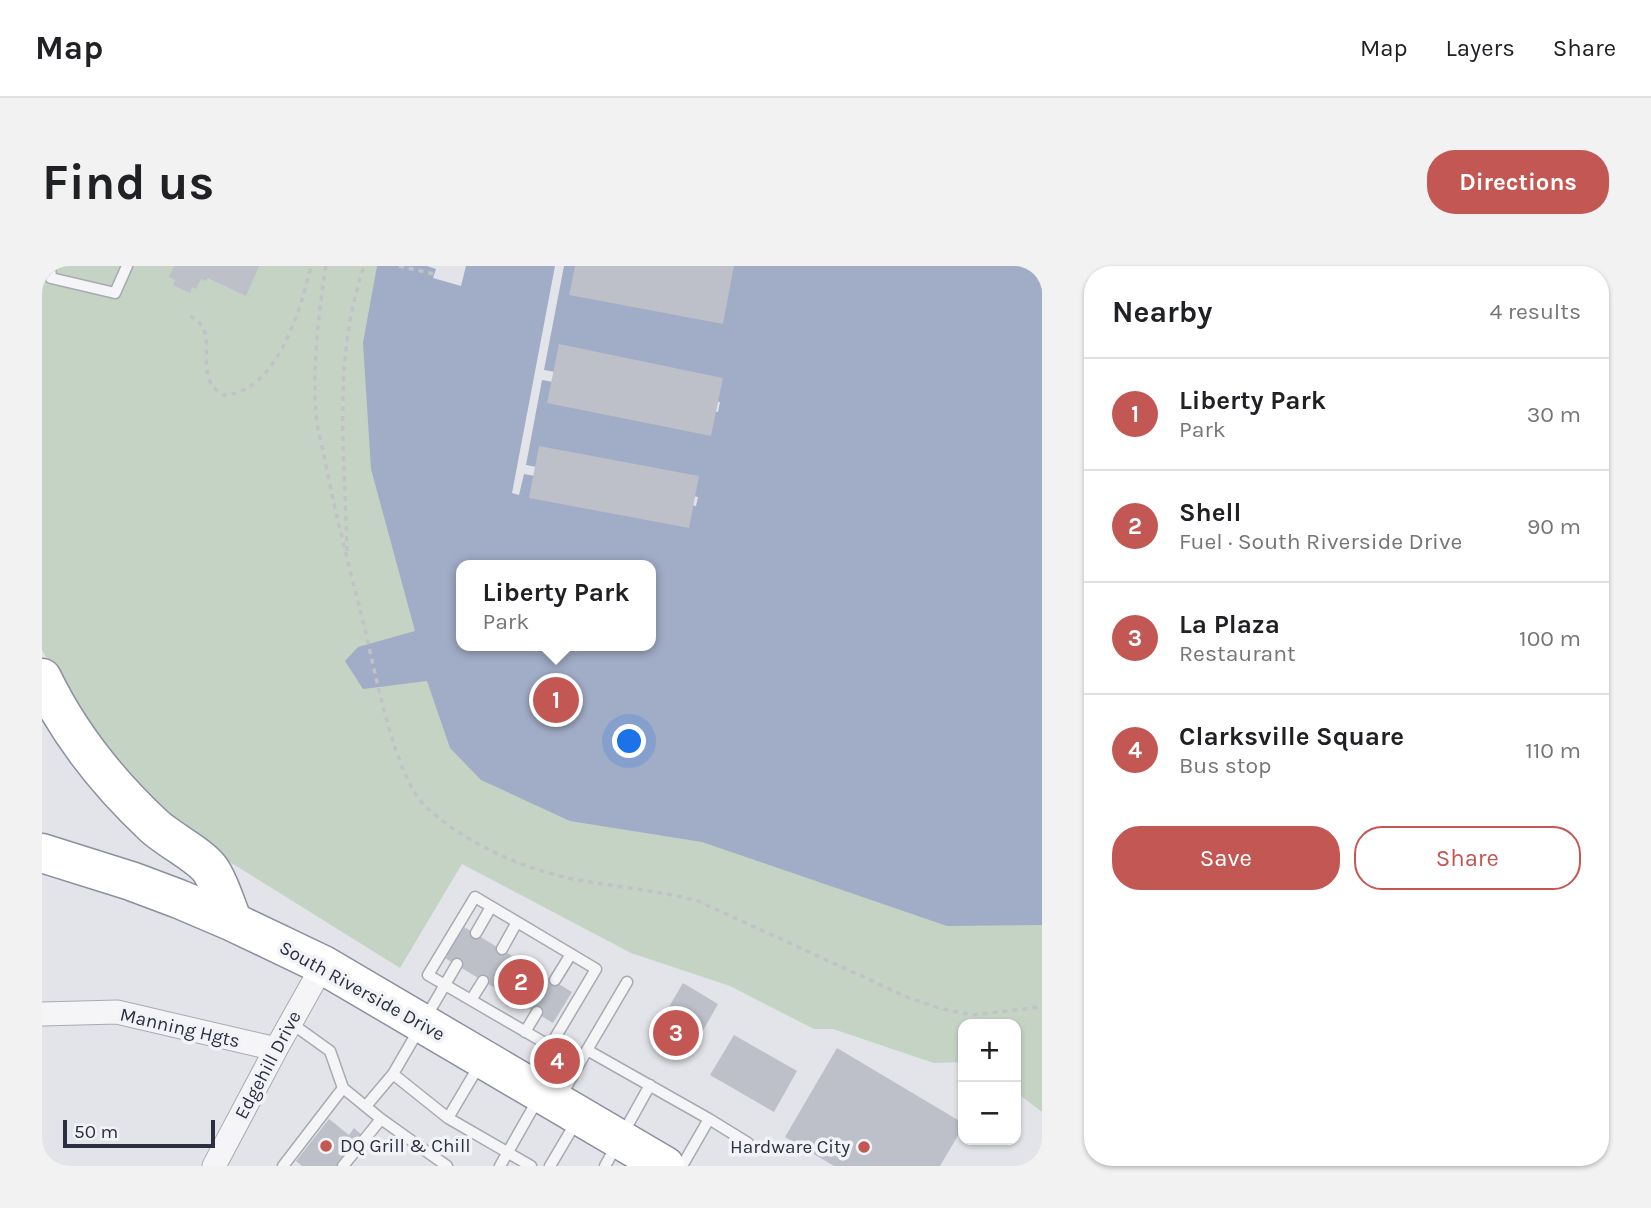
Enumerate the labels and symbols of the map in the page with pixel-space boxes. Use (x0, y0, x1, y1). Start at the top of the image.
pin: 1 (533, 674, 579, 726)
your location (612, 724, 646, 758)
street label: South Riverside Drive (276, 936, 448, 1046)
pin: 2 (498, 956, 544, 1008)
street label: Manning Hgts (118, 1004, 242, 1052)
street label: Edgehill Drive (230, 1007, 306, 1123)
pin: 3 (653, 1007, 699, 1059)
pin: 4 (534, 1035, 580, 1087)
scale bar (63, 1117, 215, 1149)
place label: DQ Grill & Chill (340, 1135, 471, 1157)
place label: Hardware City (730, 1136, 850, 1158)
marker: DQ Grill & Chill (318, 1138, 334, 1154)
marker: Hardware City (856, 1139, 872, 1155)

